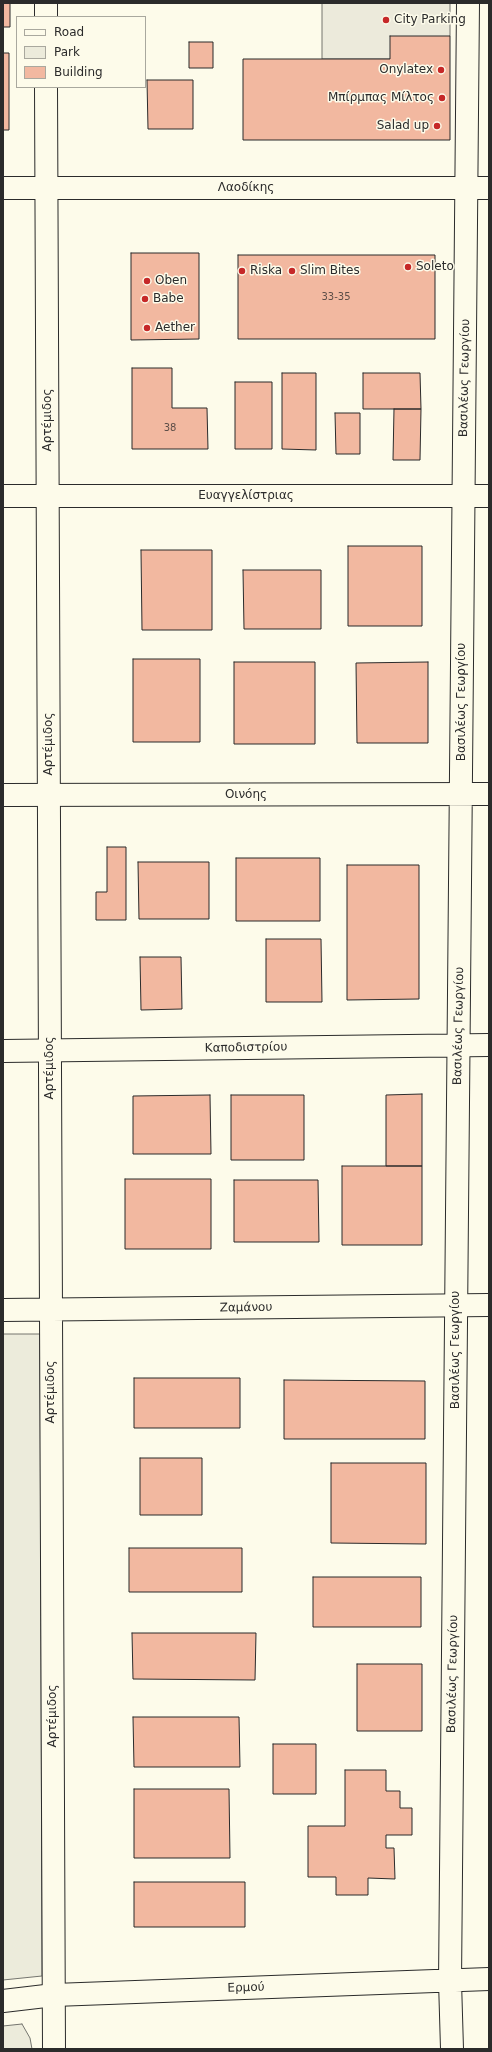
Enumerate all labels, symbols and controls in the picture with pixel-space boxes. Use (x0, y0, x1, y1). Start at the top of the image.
place label: City Parking (394, 13, 466, 27)
marker: City Parking (381, 15, 391, 25)
legend (16, 16, 146, 88)
text: Road (54, 25, 84, 39)
text: Park (54, 45, 80, 59)
place label: Onylatex (379, 63, 433, 77)
text: Building (54, 65, 103, 79)
marker: Onylatex (436, 65, 446, 75)
place label: Μπίρμπας Μίλτος (328, 91, 434, 105)
marker: Μπίρμπας Μίλτος (437, 93, 447, 103)
place label: Salad up (377, 119, 429, 133)
marker: Salad up (432, 121, 442, 131)
street label: Λαοδίκης (218, 181, 274, 195)
place label: Soleto (416, 260, 454, 274)
marker: Soleto (403, 262, 413, 272)
place label: Riska (250, 264, 282, 278)
place label: Slim Bites (300, 264, 360, 278)
marker: Riska (237, 266, 247, 276)
marker: Slim Bites (287, 266, 297, 276)
place label: Oben (155, 274, 187, 288)
marker: Oben (142, 276, 152, 286)
house number: 33-35 (321, 291, 351, 303)
place label: Babe (153, 292, 184, 306)
marker: Babe (140, 294, 150, 304)
street label: Βασιλέως Γεωργίου (457, 319, 473, 437)
place label: Aether (155, 321, 195, 335)
marker: Aether (142, 323, 152, 333)
street label: Αρτέμιδος (41, 389, 55, 451)
house number: 38 (164, 422, 176, 434)
street label: Ευαγγελίστριας (198, 489, 294, 503)
street label: Βασιλέως Γεωργίου (455, 643, 469, 761)
street label: Αρτέμιδος (42, 713, 56, 775)
street label: Οινόης (225, 788, 267, 802)
street label: Βασιλέως Γεωργίου (451, 967, 467, 1085)
street label: Αρτέμιδος (43, 1037, 57, 1099)
street label: Καποδιστρίου (205, 1040, 287, 1056)
street label: Βασιλέως Γεωργίου (449, 1291, 463, 1409)
street label: Ζαμάνου (220, 1300, 272, 1316)
street label: Αρτέμιδος (44, 1361, 58, 1423)
street label: Βασιλέως Γεωργίου (445, 1615, 461, 1733)
street label: Αρτέμιδος (46, 1685, 60, 1747)
street label: Ερμού (227, 1980, 265, 1996)

